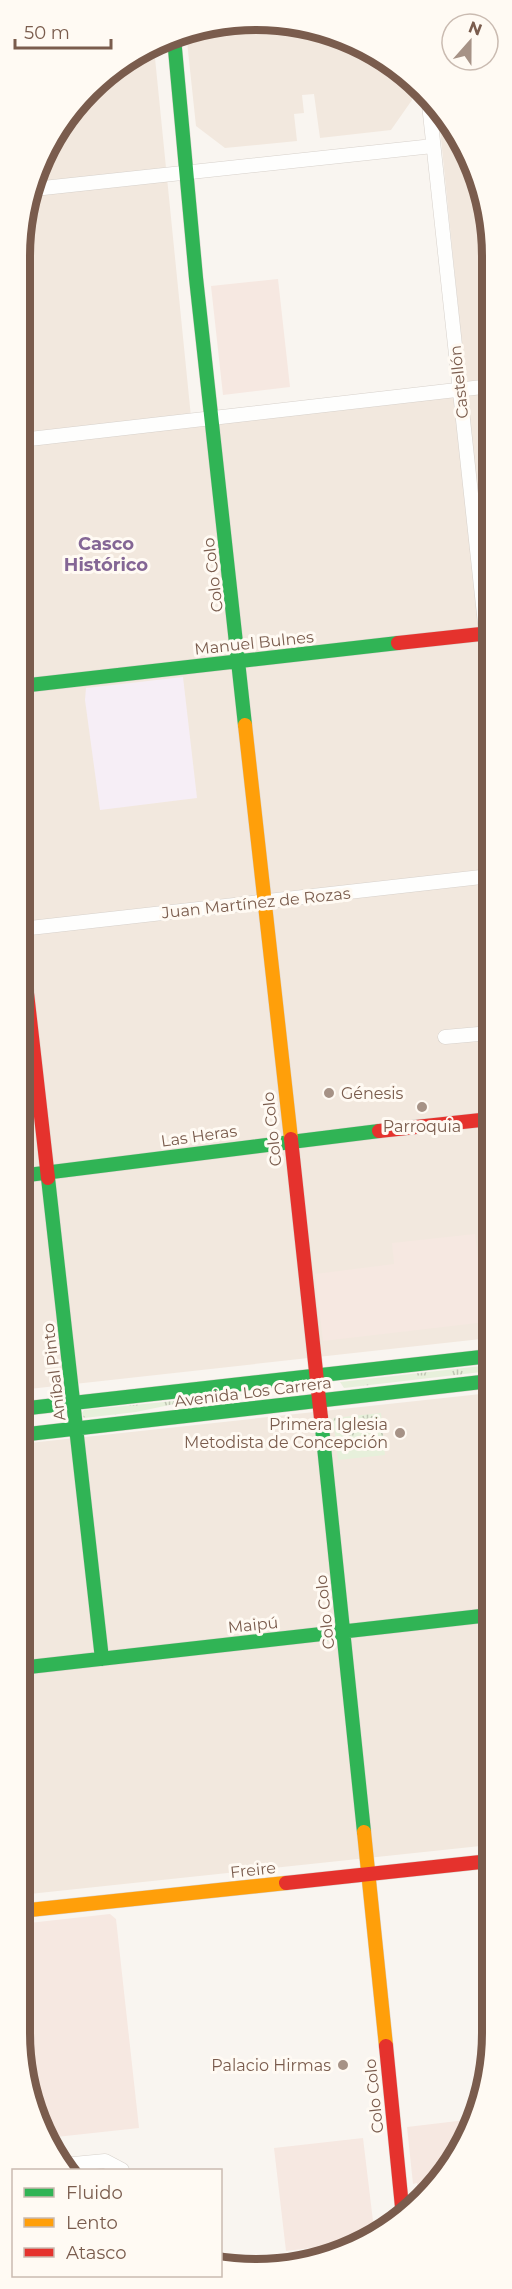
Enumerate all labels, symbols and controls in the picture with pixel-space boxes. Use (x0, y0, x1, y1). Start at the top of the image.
scale bar (15, 12, 111, 50)
north arrow (440, 12, 500, 72)
text: N (466, 17, 485, 40)
text: 50 m (24, 22, 70, 44)
street label: Castellón (446, 344, 472, 420)
district label: Casco Histórico (64, 533, 148, 576)
street label: Colo Colo (199, 537, 227, 613)
street label: Manuel Bulnes (193, 627, 315, 659)
street label: Juan Martínez de Rozas (160, 884, 352, 922)
place label: Génesis (341, 1084, 404, 1103)
marker: Génesis (322, 1086, 336, 1100)
street label: Colo Colo (259, 1091, 285, 1167)
marker: Parroquia (415, 1100, 429, 1114)
place label: Parroquia (383, 1117, 461, 1136)
street label: Las Heras (160, 1121, 238, 1151)
street label: Aníbal Pinto (39, 1322, 69, 1422)
street label: Avenida Los Carrera (173, 1373, 333, 1411)
place label: Primera Iglesia Metodista de Concepción (184, 1415, 388, 1452)
marker: Primera Iglesia Metodista de Concepción (393, 1426, 407, 1440)
street label: Colo Colo (312, 1574, 338, 1650)
street label: Maipú (227, 1613, 279, 1637)
street label: Freire (229, 1858, 277, 1882)
place label: Palacio Hirmas (211, 2056, 331, 2075)
marker: Palacio Hirmas (336, 2058, 350, 2072)
street label: Colo Colo (361, 2058, 387, 2134)
legend (12, 2169, 222, 2277)
text: Fluido (66, 2182, 123, 2204)
text: Lento (66, 2212, 118, 2234)
text: Atasco (66, 2242, 126, 2264)

